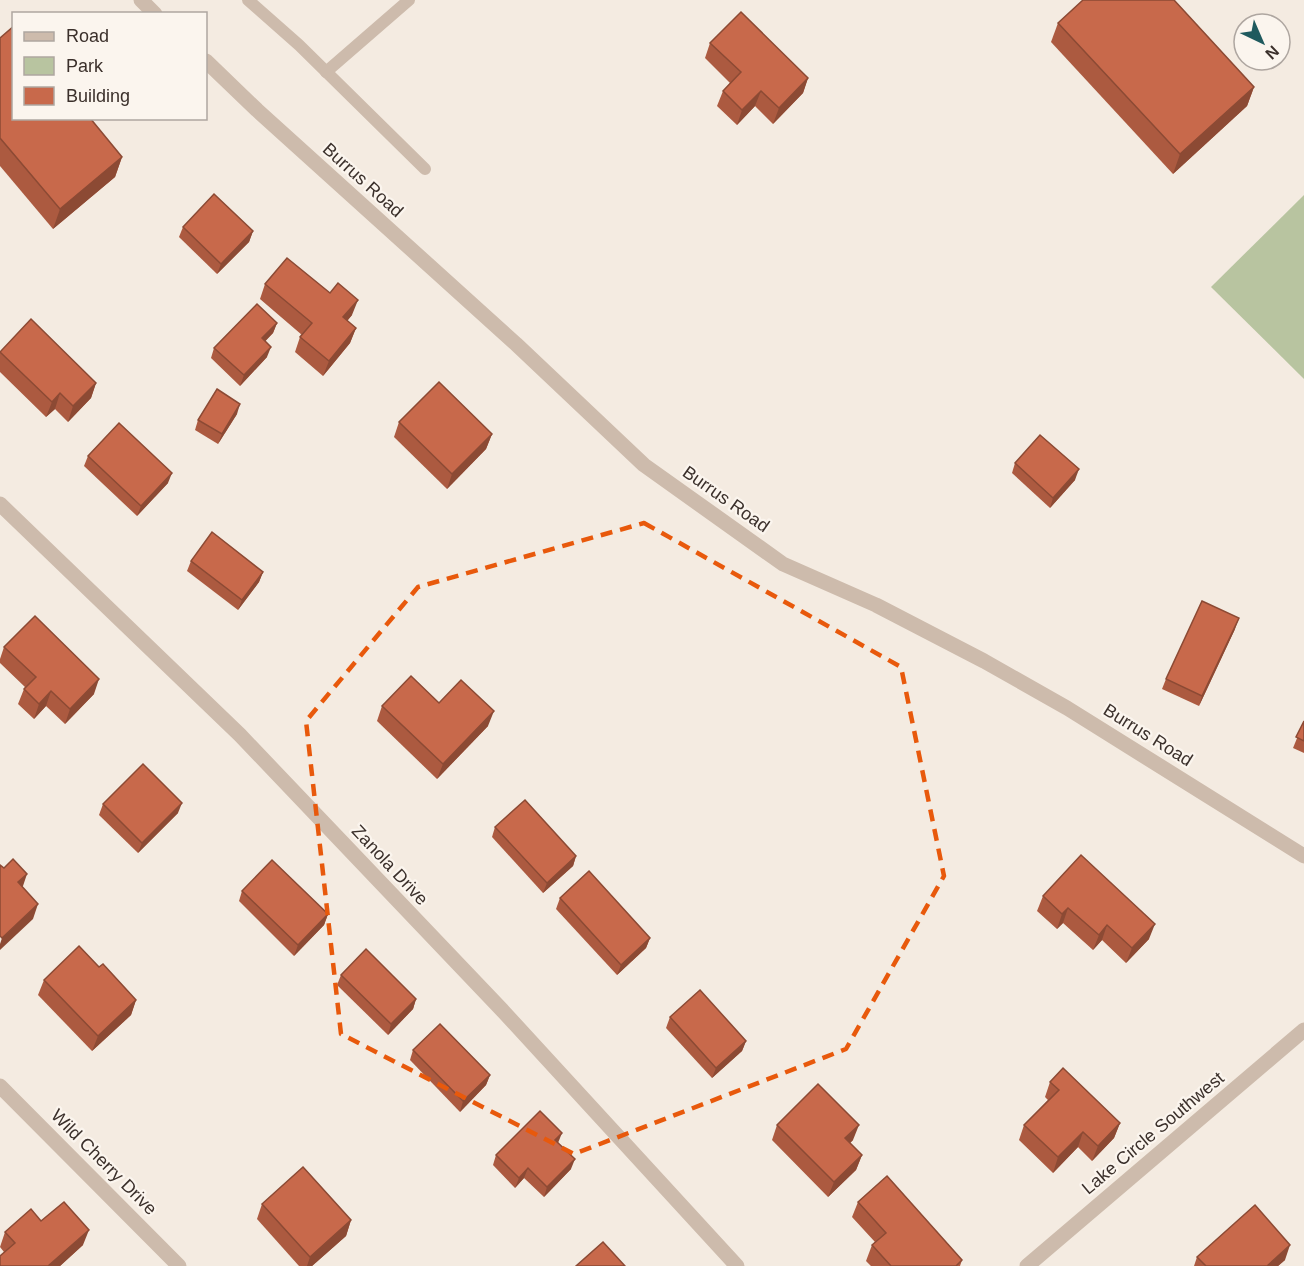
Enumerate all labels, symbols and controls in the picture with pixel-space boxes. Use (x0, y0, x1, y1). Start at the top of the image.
legend (12, 12, 207, 120)
north arrow (1232, 12, 1292, 72)
text: Road (66, 26, 109, 46)
text: N (1262, 42, 1282, 63)
text: Park (66, 56, 104, 76)
text: Building (66, 86, 130, 106)
street label: Burrus Road (319, 139, 407, 221)
street label: Burrus Road (679, 462, 773, 536)
street label: Burrus Road (1100, 700, 1196, 770)
street label: Zanola Drive (348, 821, 432, 909)
street label: Lake Circle Southwest (1078, 1068, 1228, 1198)
street label: Wild Cherry Drive (47, 1105, 161, 1219)

